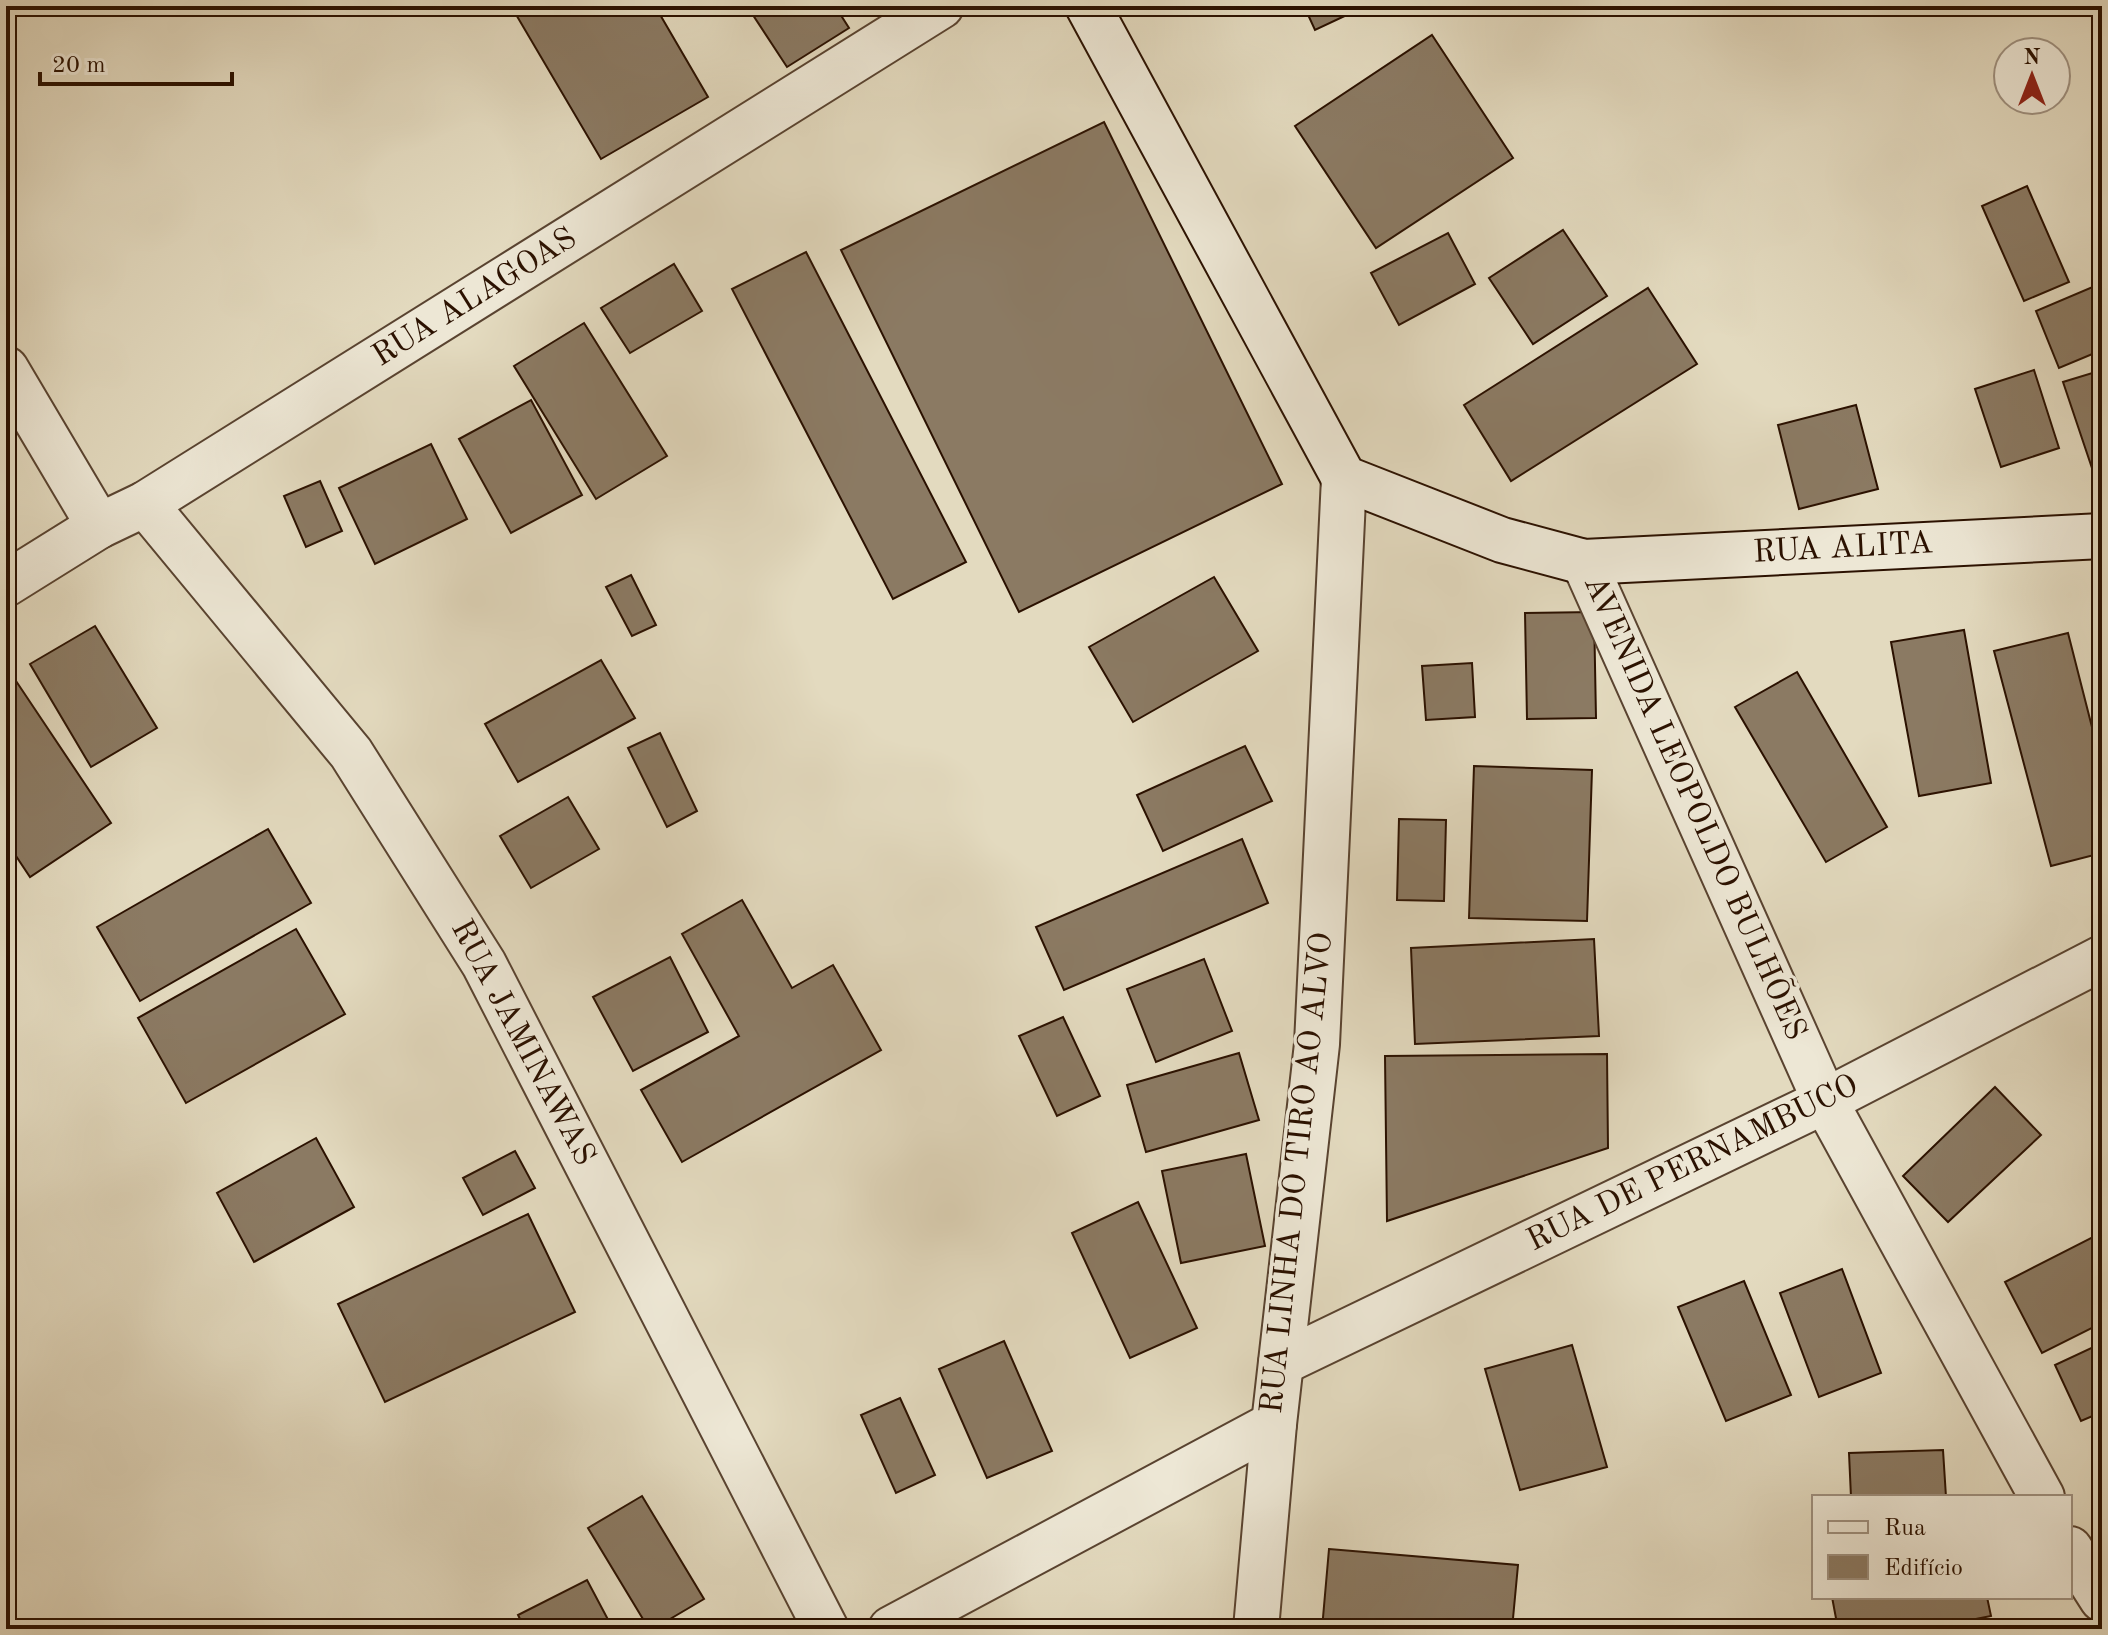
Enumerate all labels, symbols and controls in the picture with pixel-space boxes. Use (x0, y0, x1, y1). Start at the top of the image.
scale bar (40, 36, 232, 86)
north arrow (1992, 36, 2072, 116)
text: N (2024, 47, 2041, 69)
text: 20 m (52, 54, 106, 78)
street label: RUA ALAGOAS (367, 223, 583, 373)
street label: RUA ALITA (1752, 528, 1934, 570)
street label: AVENIDA LEOPOLDO BULHÕES (1577, 569, 1817, 1045)
street label: RUA JAMINAWAS (444, 915, 600, 1171)
street label: RUA LINHA DO TIRO AO ALVO (1257, 931, 1339, 1415)
street label: RUA DE PERNAMBUCO (1522, 1070, 1864, 1258)
legend (1812, 1495, 2072, 1599)
text: Rua (1884, 1517, 1926, 1541)
text: Edifício (1884, 1557, 1963, 1581)

